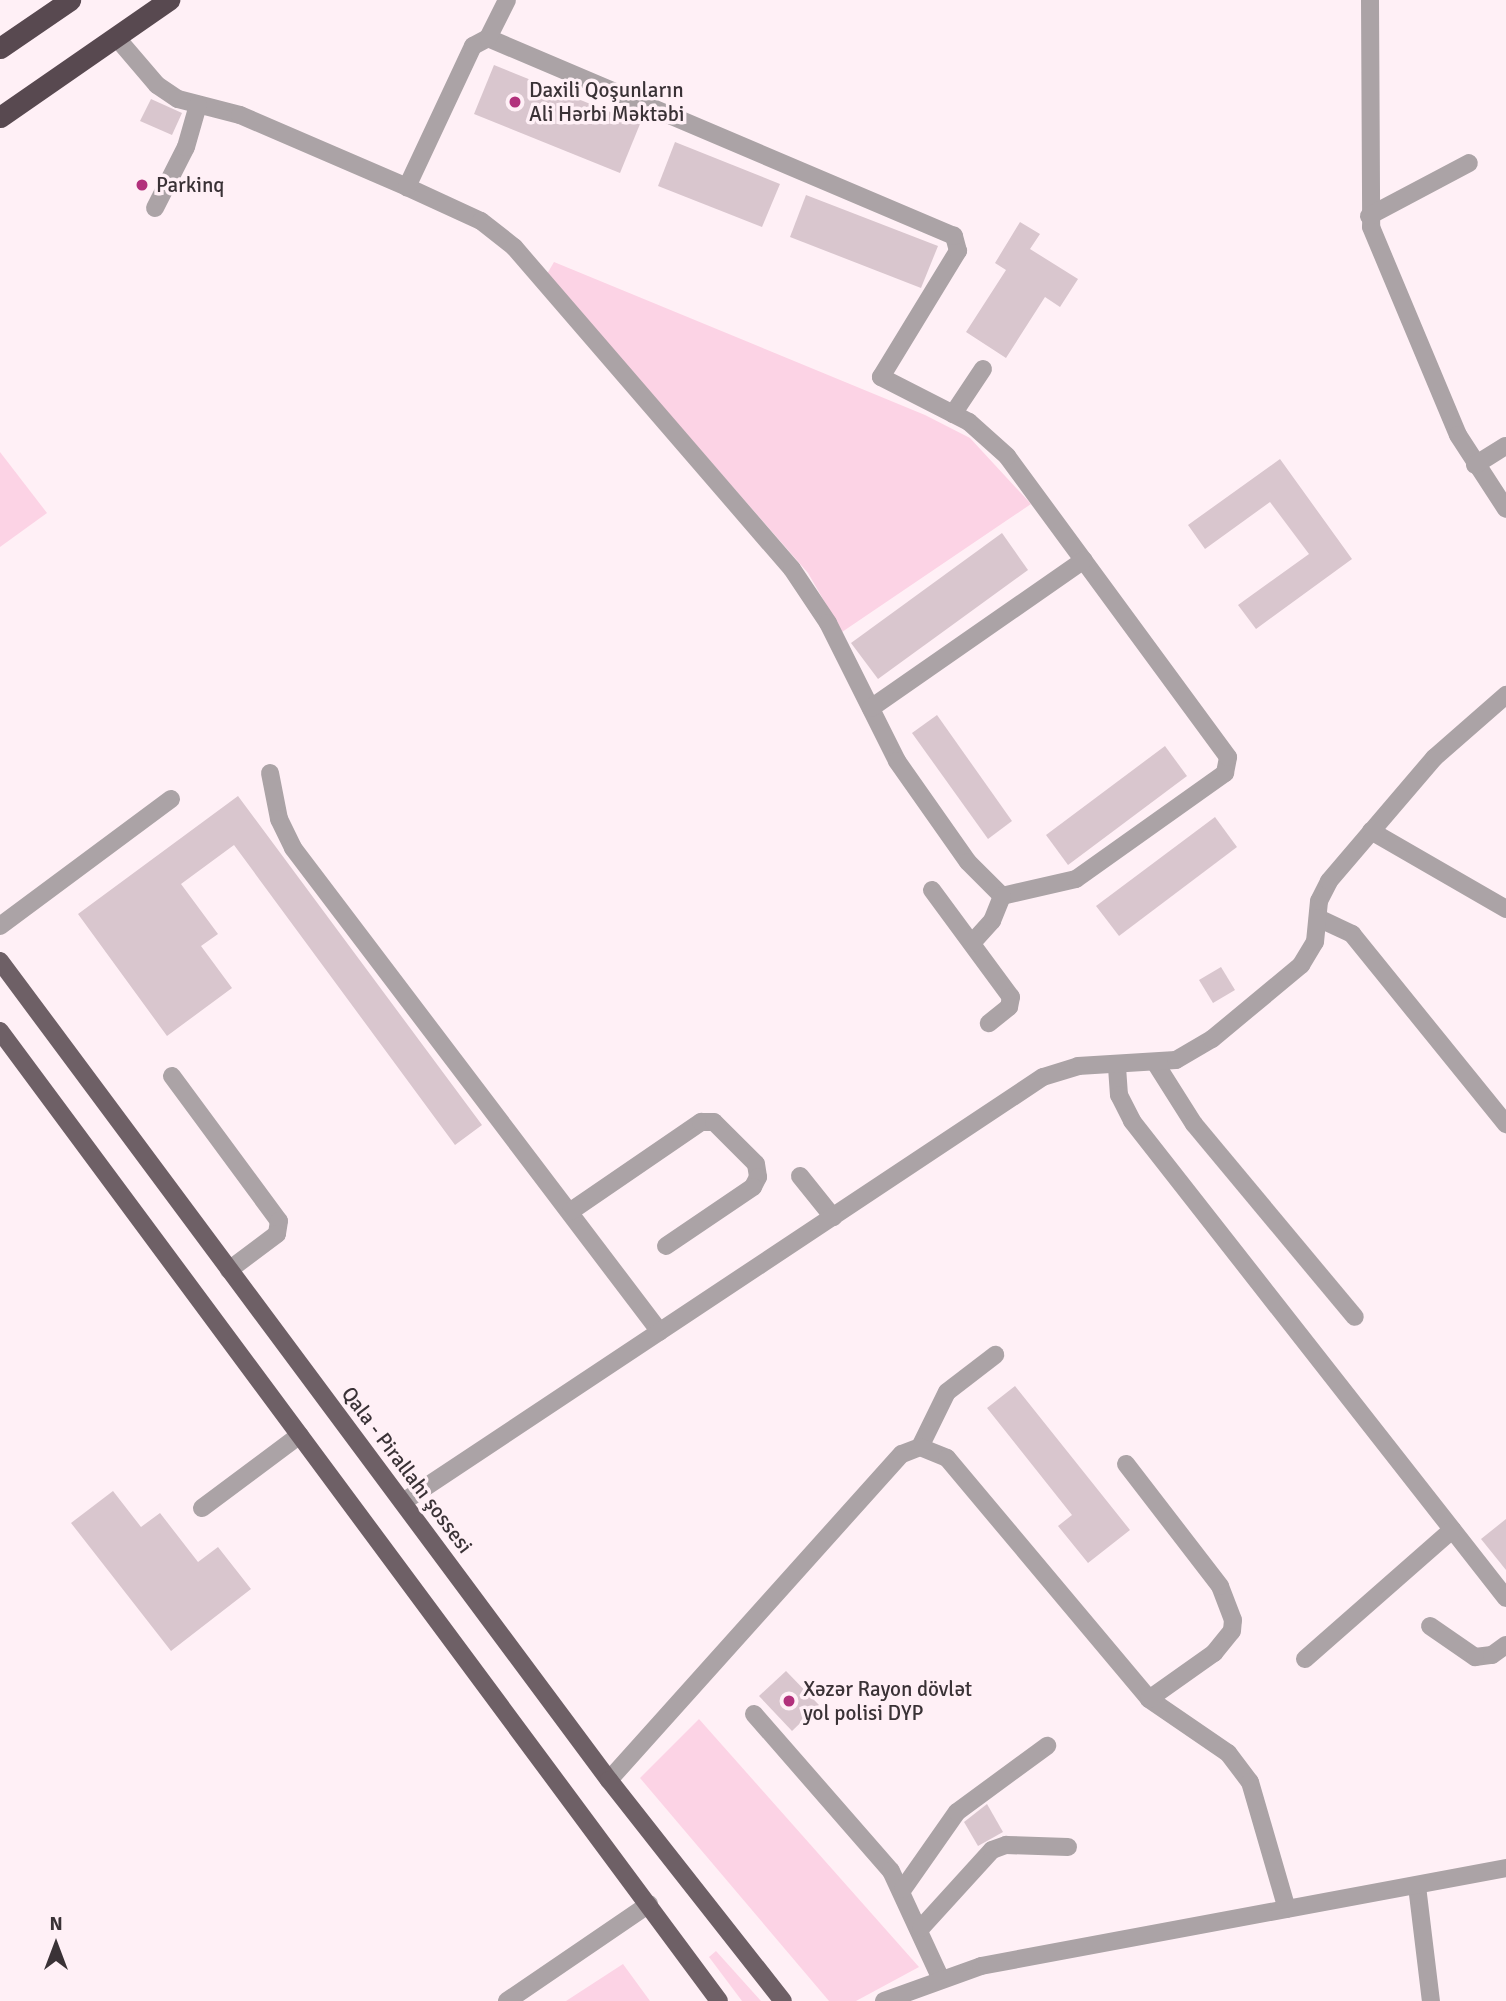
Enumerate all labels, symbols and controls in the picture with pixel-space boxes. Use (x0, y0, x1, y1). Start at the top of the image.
place label: Daxili Qoşunların Ali Hərbi Məktəbi (529, 77, 684, 127)
marker: Daxili Qoşunların Ali Hərbi Məktəbi (507, 94, 523, 110)
place label: Parkinq (156, 172, 224, 198)
marker: Parkinq (134, 177, 150, 193)
street label: Qala - Pirallahı şossesi (336, 1382, 478, 1558)
place label: Xəzər Rayon dövlət yol polisi DYP (803, 1676, 972, 1726)
marker: Xəzər Rayon dövlət yol polisi DYP (781, 1693, 797, 1709)
north arrow (21, 1910, 91, 1980)
text: N (49, 1912, 63, 1936)

